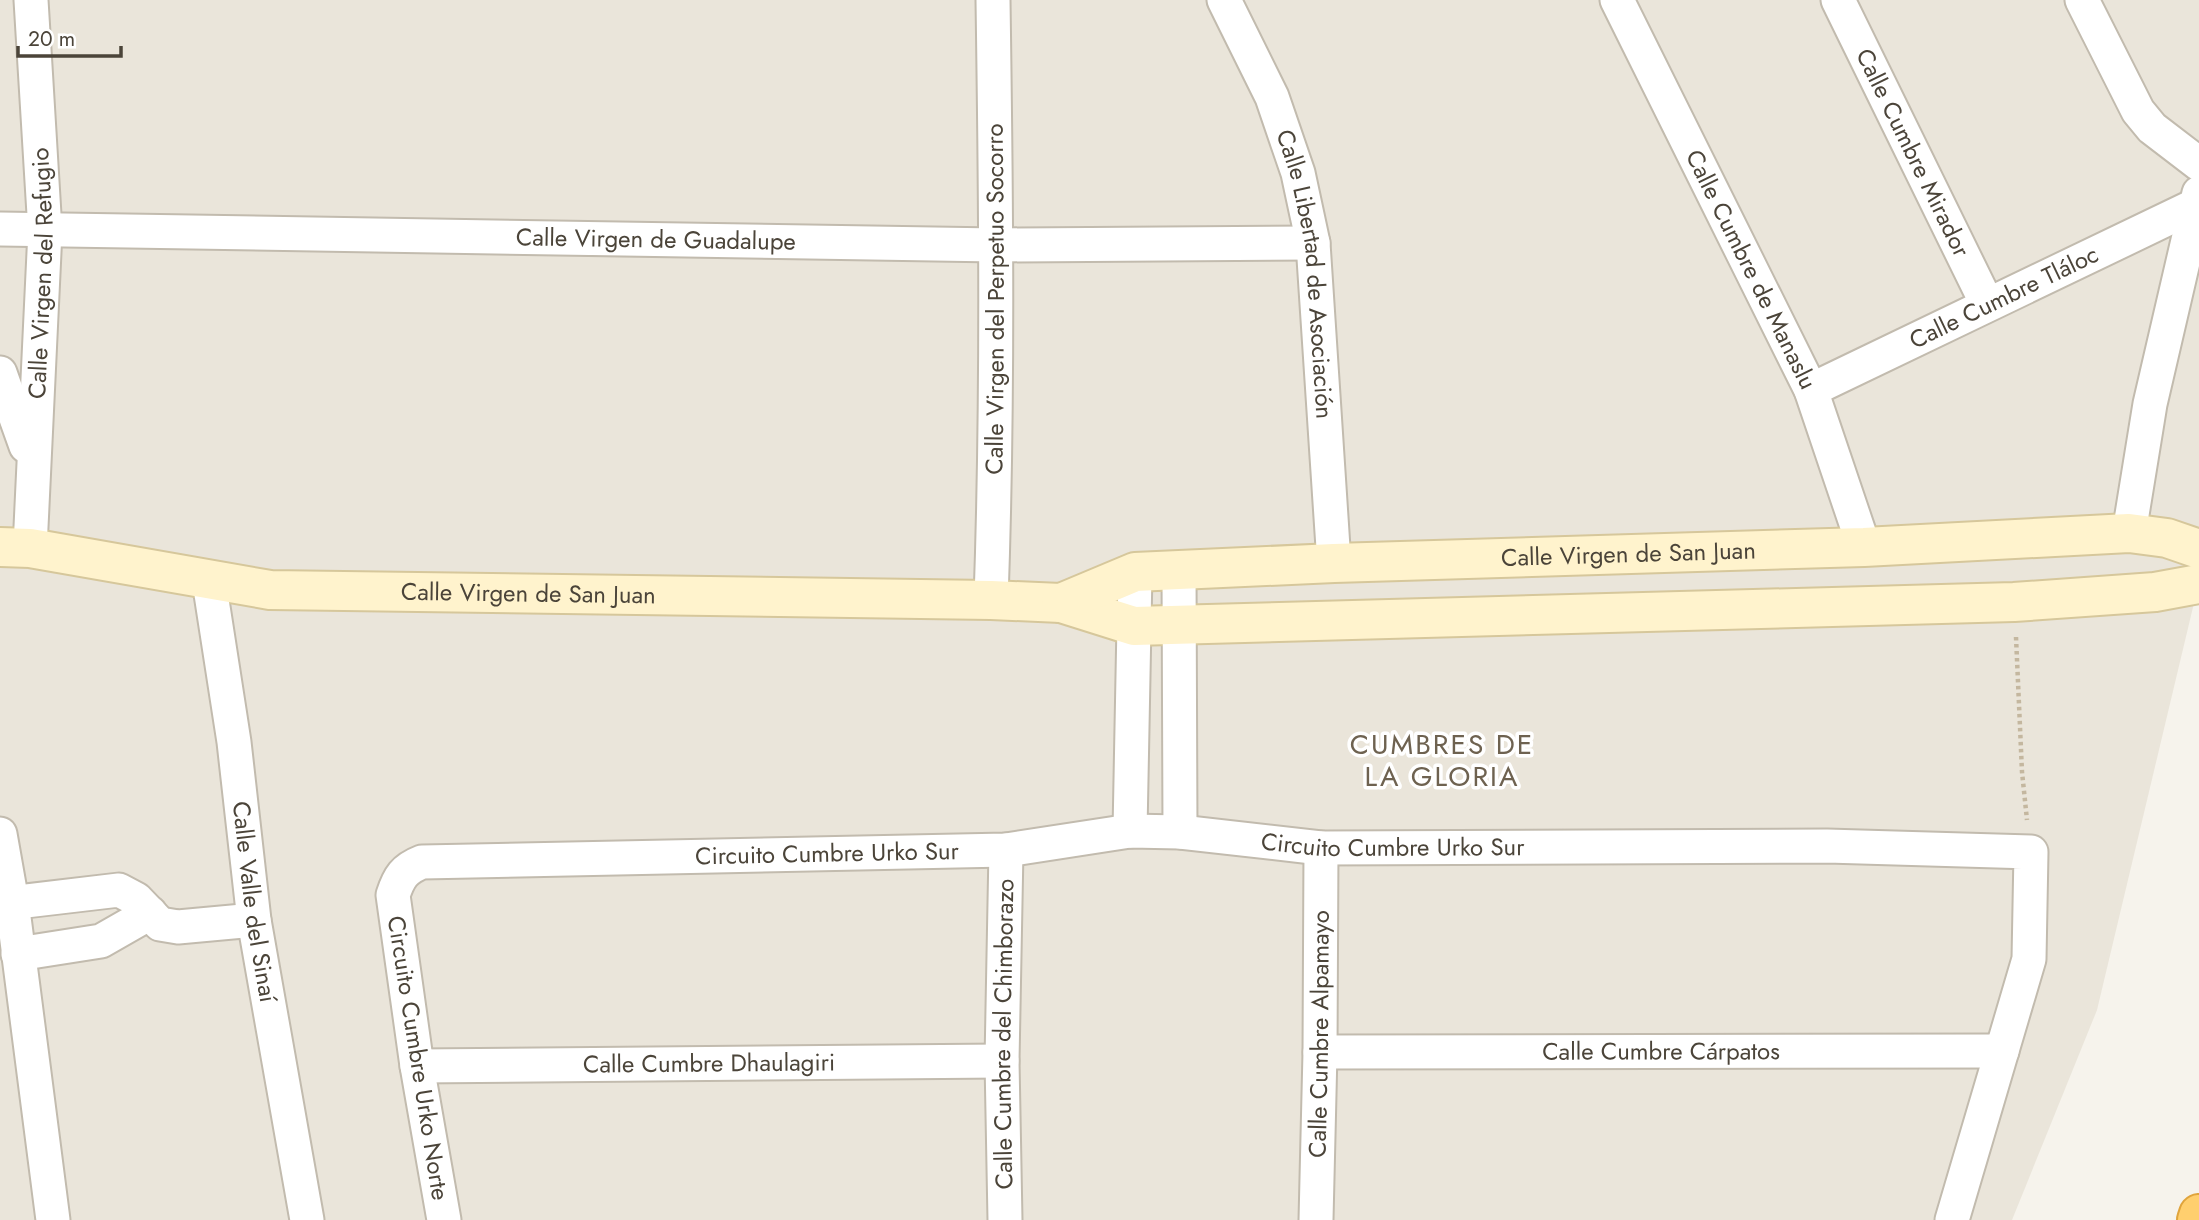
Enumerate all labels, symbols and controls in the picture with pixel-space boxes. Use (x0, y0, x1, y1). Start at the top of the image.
scale bar (18, 14, 121, 58)
text: 20 m (28, 24, 75, 54)
street label: Calle Cumbre Mirador (1847, 42, 1980, 263)
street label: Calle Virgen del Perpetuo Socorro (976, 123, 1013, 475)
street label: Calle Libertad de Asociación (1267, 125, 1343, 420)
street label: Calle Cumbre de Manaslu (1677, 143, 1826, 395)
street label: Calle Virgen del Refugio (19, 147, 62, 400)
street label: Calle Virgen de Guadalupe (516, 219, 796, 259)
street label: Calle Cumbre Tláloc (1903, 236, 2104, 357)
street label: Calle Virgen de San Juan (1501, 532, 1756, 575)
street label: Calle Virgen de San Juan (401, 574, 656, 612)
district label: CUMBRES DE LA GLORIA (1350, 724, 1534, 797)
street label: Calle Valle del Sinaí (224, 799, 286, 1006)
street label: Circuito Cumbre Urko Sur (1259, 823, 1525, 865)
street label: Circuito Cumbre Urko Sur (695, 833, 960, 873)
street label: Calle Cumbre del Chimborazo (984, 878, 1022, 1190)
street label: Calle Cumbre Alpamayo (1299, 910, 1338, 1158)
street label: Circuito Cumbre Urko Norte (379, 913, 458, 1203)
street label: Calle Cumbre Cárpatos (1542, 1033, 1780, 1069)
street label: Calle Cumbre Dhaulagiri (583, 1044, 835, 1082)

